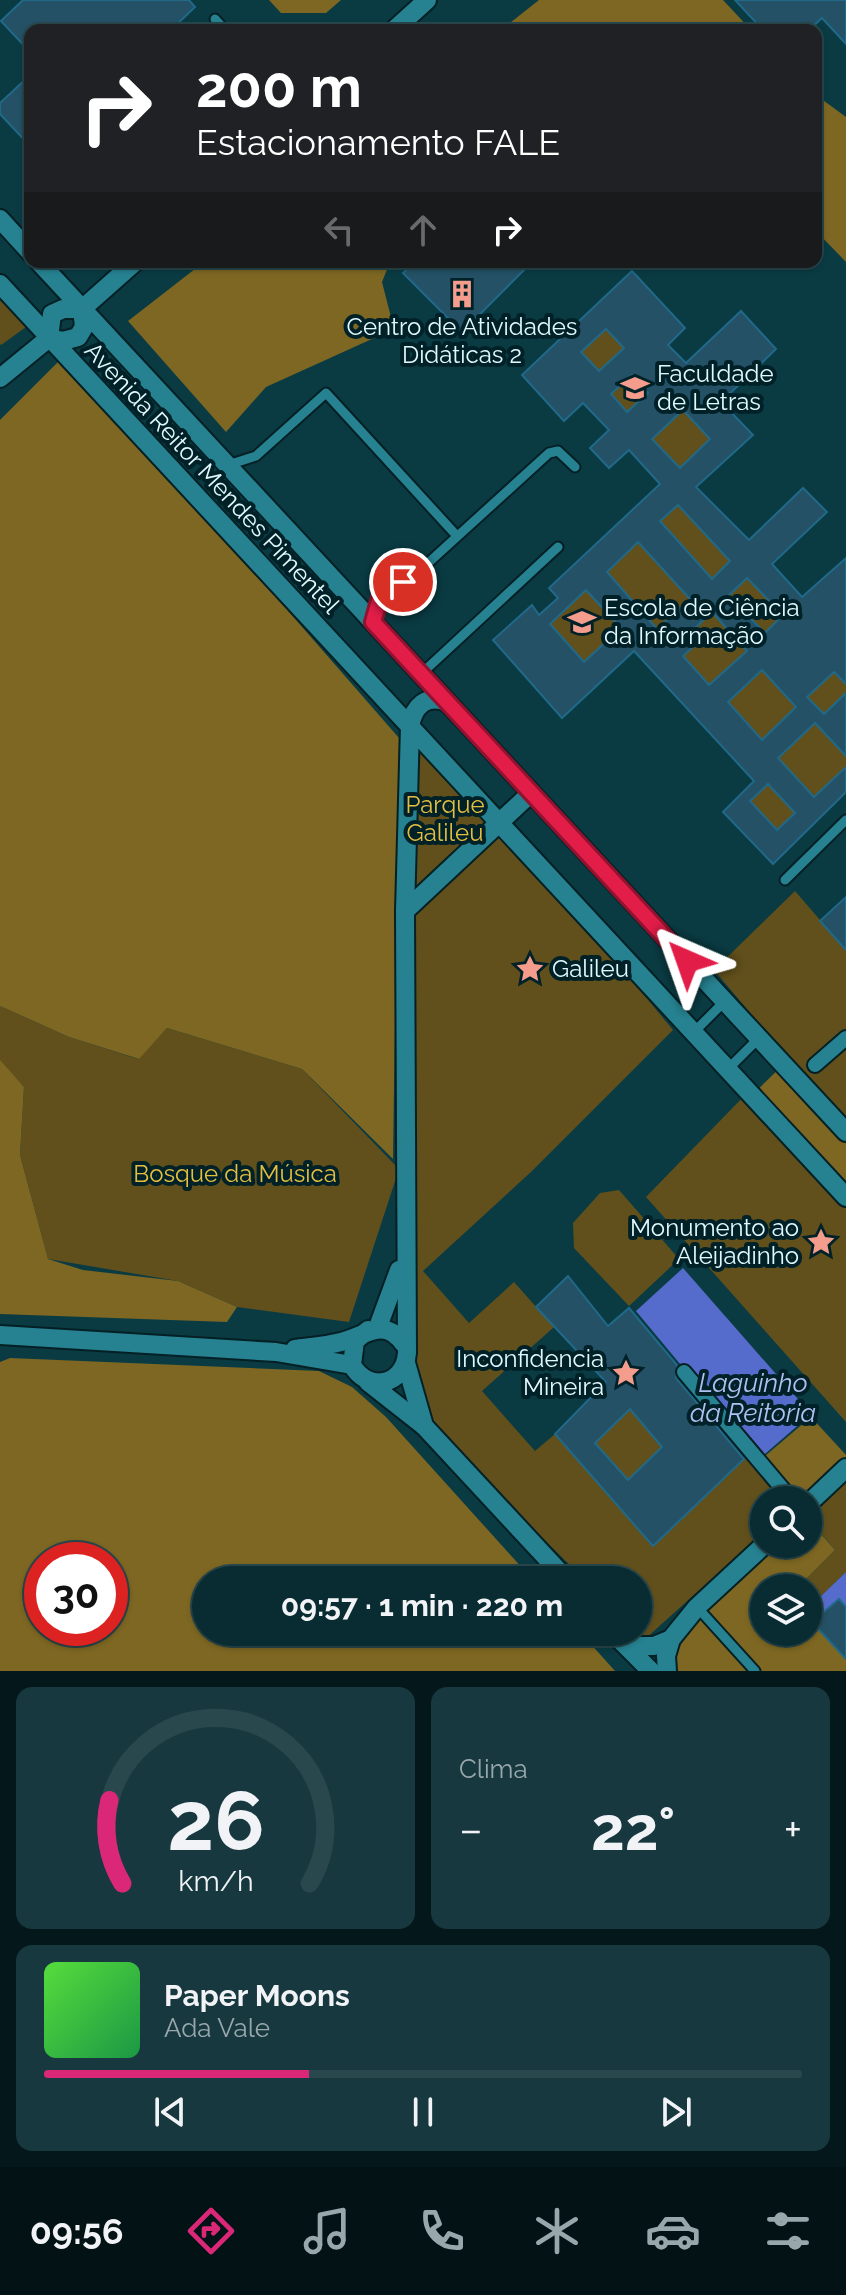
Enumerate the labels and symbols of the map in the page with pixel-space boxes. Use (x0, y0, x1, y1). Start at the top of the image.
building icon: Centro de Atividades Didáticas 2 (447, 279, 477, 309)
place label: Centro de Atividades Didáticas 2 (347, 312, 577, 369)
street label: Avenida Reitor Mendes Pimentel (79, 336, 346, 620)
place label: Faculdade de Letras (657, 359, 774, 416)
school or university icon: Faculdade de Letras (620, 373, 650, 403)
pin (369, 548, 437, 616)
place label: Escola de Ciência da Informação (604, 593, 800, 650)
school or university icon: Escola de Ciência da Informação (567, 607, 597, 637)
park label: Parque Galileu (405, 790, 485, 847)
position arrow (645, 919, 729, 1003)
place icon: Galileu (515, 954, 545, 984)
place label: Galileu (552, 954, 629, 983)
park label: Bosque da Música (133, 1159, 337, 1188)
place label: Monumento ao Aleijadinho (630, 1213, 799, 1270)
place icon: Monumento ao Aleijadinho (806, 1227, 836, 1257)
place label: Inconfidencia Mineira (456, 1344, 604, 1401)
place icon: Inconfidencia Mineira (611, 1358, 641, 1388)
water label: Laguinho da Reitoria (690, 1368, 816, 1428)
speed limit sign: 30 (24, 1542, 128, 1646)

